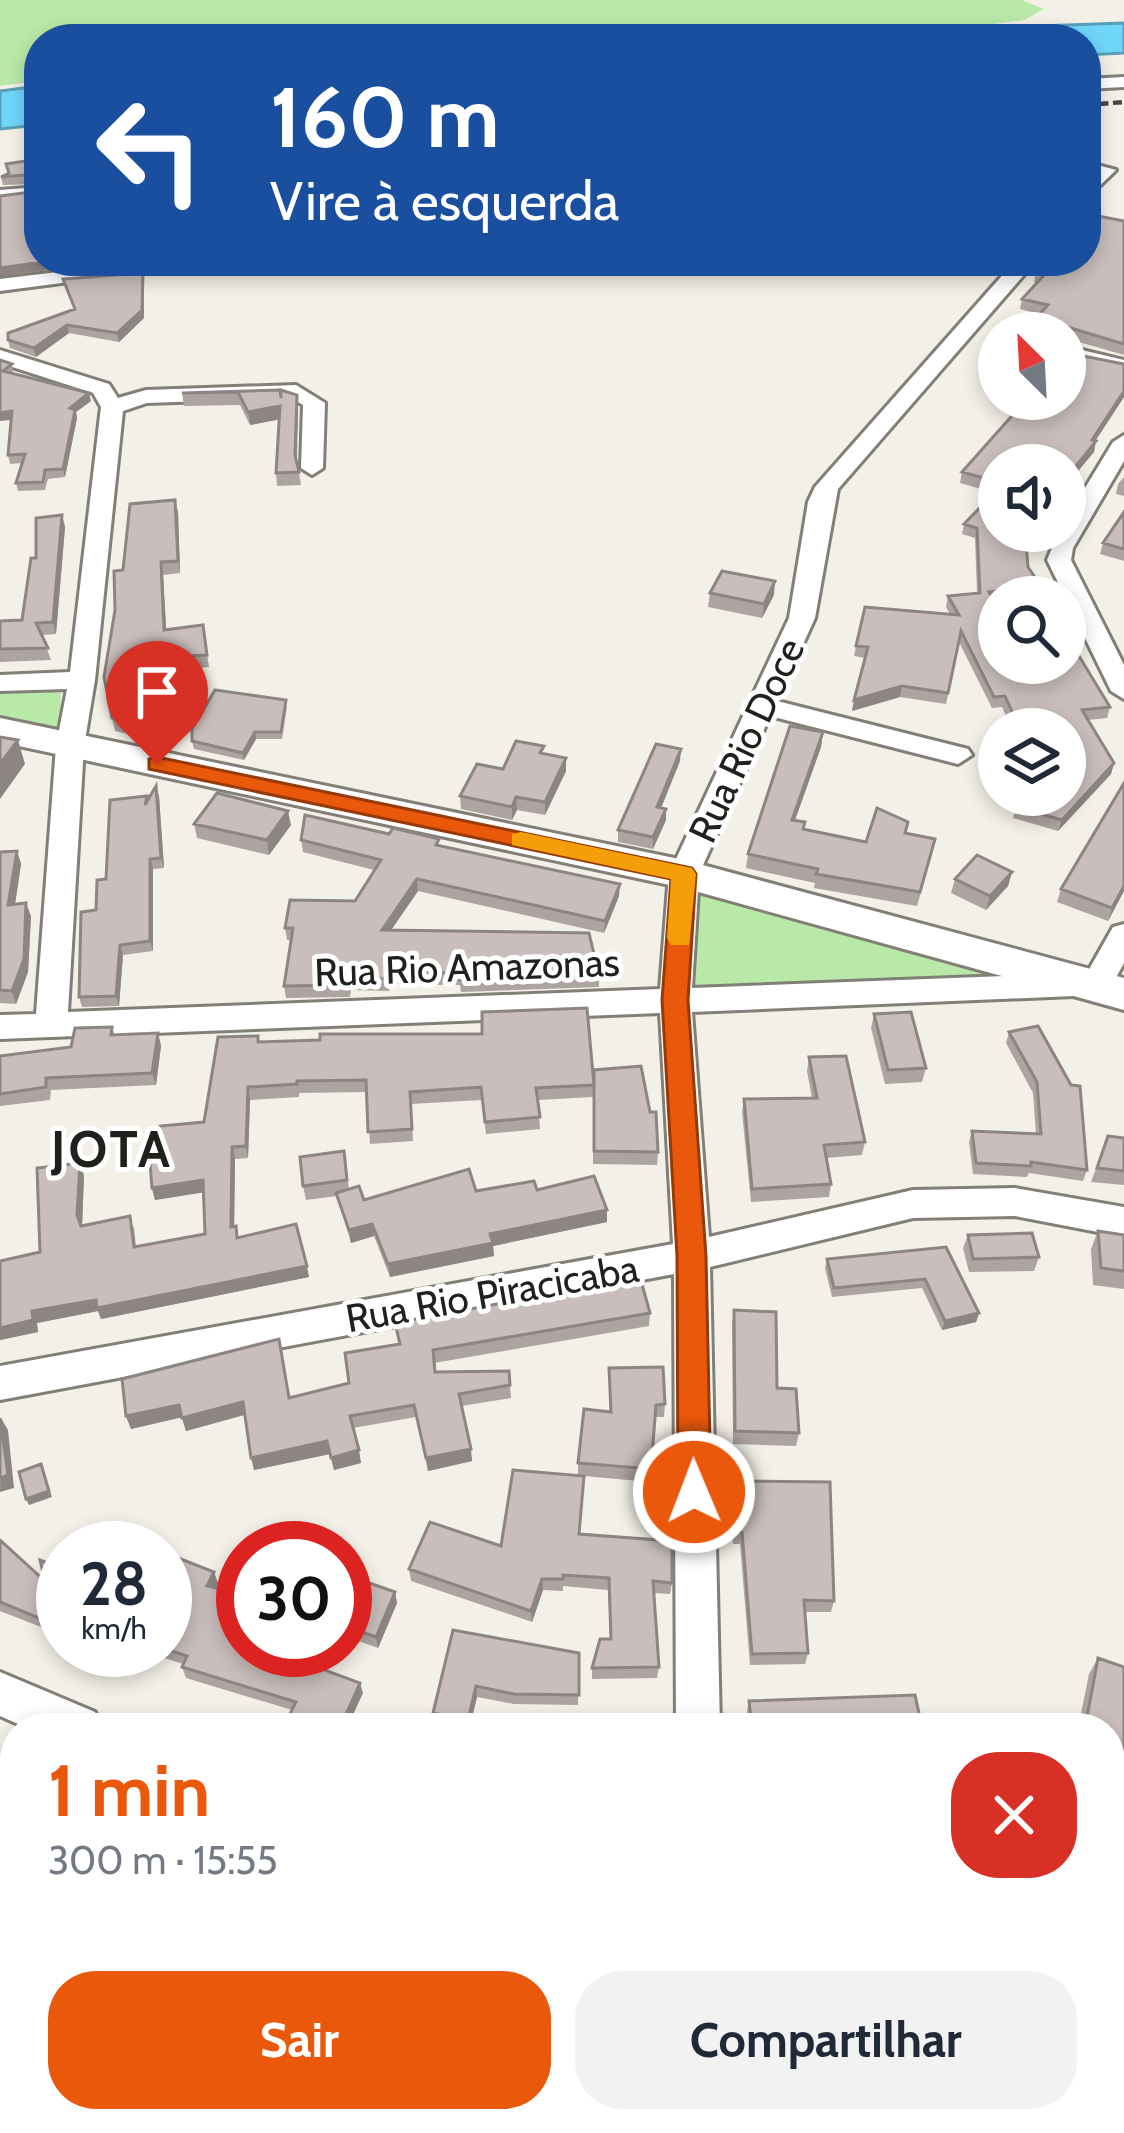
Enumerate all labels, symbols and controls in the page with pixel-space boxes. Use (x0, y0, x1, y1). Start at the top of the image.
text: 160 m (270, 66, 499, 168)
icon: left (72, 72, 228, 228)
text: Vire à esquerda (270, 168, 619, 234)
north arrow (978, 312, 1086, 420)
map controls (978, 312, 1086, 816)
button: sound (978, 444, 1086, 552)
button: search (978, 576, 1086, 684)
street label: Rua Rio Doce (678, 630, 814, 850)
pin (106, 641, 208, 764)
icon: arrive (124, 659, 190, 725)
button: layers (978, 708, 1086, 816)
street label: Rua Rio Amazonas (313, 938, 621, 996)
district label: JOTA (50, 1118, 173, 1180)
street label: Rua Rio Piracicaba (342, 1244, 642, 1342)
position arrow (631, 1429, 757, 1555)
speed limit sign: 30 (216, 1521, 372, 1677)
text: 28 (80, 1547, 148, 1620)
text: km/h (81, 1610, 147, 1647)
text: 1 min (48, 1747, 210, 1834)
button: close (951, 1752, 1077, 1878)
text: 300 m · 15:55 (48, 1836, 277, 1884)
button: Sair (48, 1971, 551, 2109)
button: Compartilhar (575, 1971, 1077, 2109)

